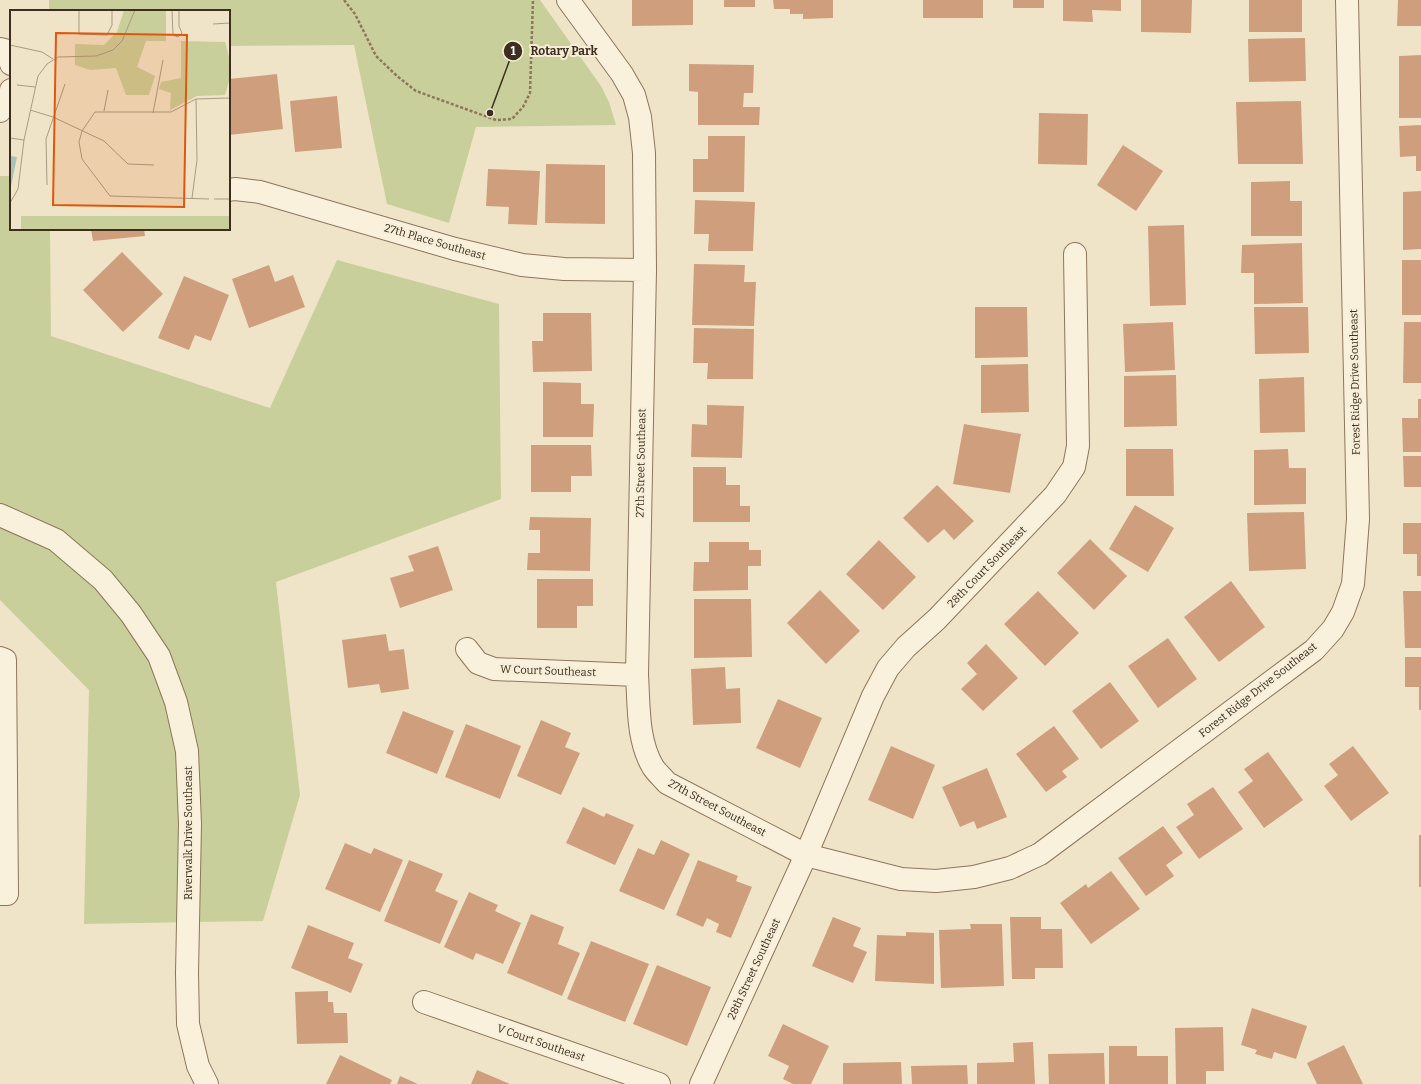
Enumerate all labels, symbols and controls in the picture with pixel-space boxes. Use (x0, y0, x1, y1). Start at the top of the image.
inset map (10, 10, 230, 230)
callout: Rotary Park (503, 39, 606, 63)
text: 1 (510, 44, 516, 58)
text: Rotary Park (530, 44, 598, 58)
street label: 27th Place Southeast (383, 221, 487, 263)
street label: Forest Ridge Drive Southeast (1347, 309, 1363, 455)
street label: 27th Street Southeast (634, 408, 648, 518)
street label: 28th Court Southeast (945, 524, 1029, 610)
street label: Forest Ridge Drive Southeast (1196, 640, 1320, 740)
street label: W Court Southeast (500, 663, 596, 679)
street label: Riverwalk Drive Southeast (182, 766, 195, 900)
street label: 27th Street Southeast (666, 777, 768, 839)
street label: 28th Street Southeast (725, 916, 783, 1022)
street label: V Court Southeast (495, 1022, 587, 1064)

